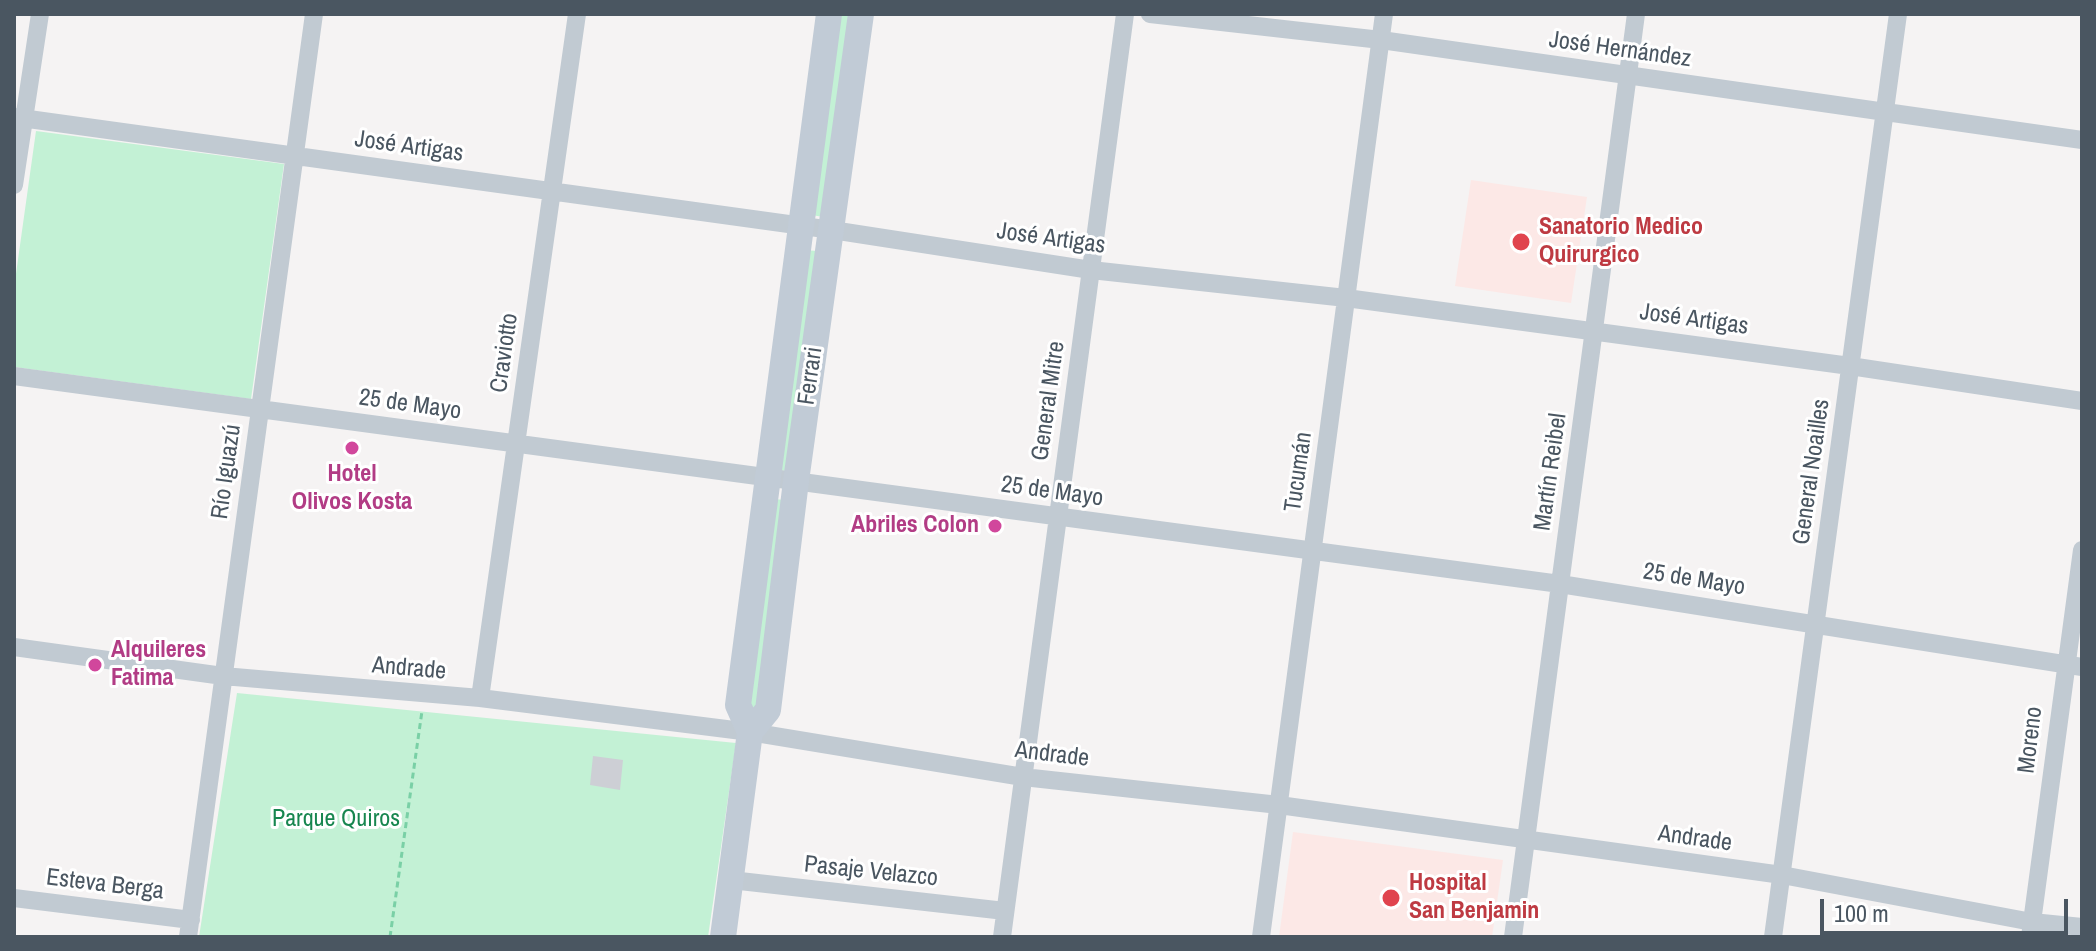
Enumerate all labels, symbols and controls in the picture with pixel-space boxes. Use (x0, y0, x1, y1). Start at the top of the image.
street label: José Hernández (1547, 26, 1693, 74)
street label: José Artigas (353, 125, 465, 169)
place label: Sanatorio Medico Quirurgico (1539, 214, 1703, 270)
street label: José Artigas (995, 217, 1107, 261)
marker: Sanatorio Medico Quirurgico (1510, 231, 1532, 253)
street label: José Artigas (1638, 298, 1750, 342)
street label: Craviotto (485, 311, 525, 395)
street label: General Mitre (1026, 339, 1072, 463)
street label: Ferrari (793, 345, 829, 407)
street label: 25 de Mayo (357, 384, 463, 426)
street label: General Noailles (1788, 397, 1836, 547)
street label: Martín Reibel (1529, 412, 1573, 532)
street label: Río Iguazú (206, 423, 248, 521)
street label: Tucumán (1279, 430, 1319, 514)
marker: Hotel Olivos Kosta (343, 439, 361, 457)
place label: Hotel Olivos Kosta (292, 461, 412, 517)
street label: 25 de Mayo (999, 471, 1105, 513)
place label: Abriles Colon (851, 512, 979, 540)
marker: Abriles Colon (986, 517, 1004, 535)
street label: 25 de Mayo (1641, 558, 1747, 602)
place label: Alquileres Fatima (111, 637, 206, 693)
street label: Andrade (371, 651, 447, 687)
marker: Alquileres Fatima (86, 656, 104, 674)
street label: Moreno (2013, 705, 2049, 775)
street label: Andrade (1013, 736, 1091, 774)
park label: Parque Quiros (272, 806, 400, 834)
street label: Andrade (1656, 820, 1734, 858)
street label: Pasaje Velazco (803, 851, 939, 893)
street label: Esteva Berga (45, 864, 165, 906)
place label: Hospital San Benjamin (1409, 870, 1539, 926)
scale bar (1824, 883, 2072, 933)
marker: Hospital San Benjamin (1380, 887, 1402, 909)
text: 100 m (1834, 897, 1889, 929)

